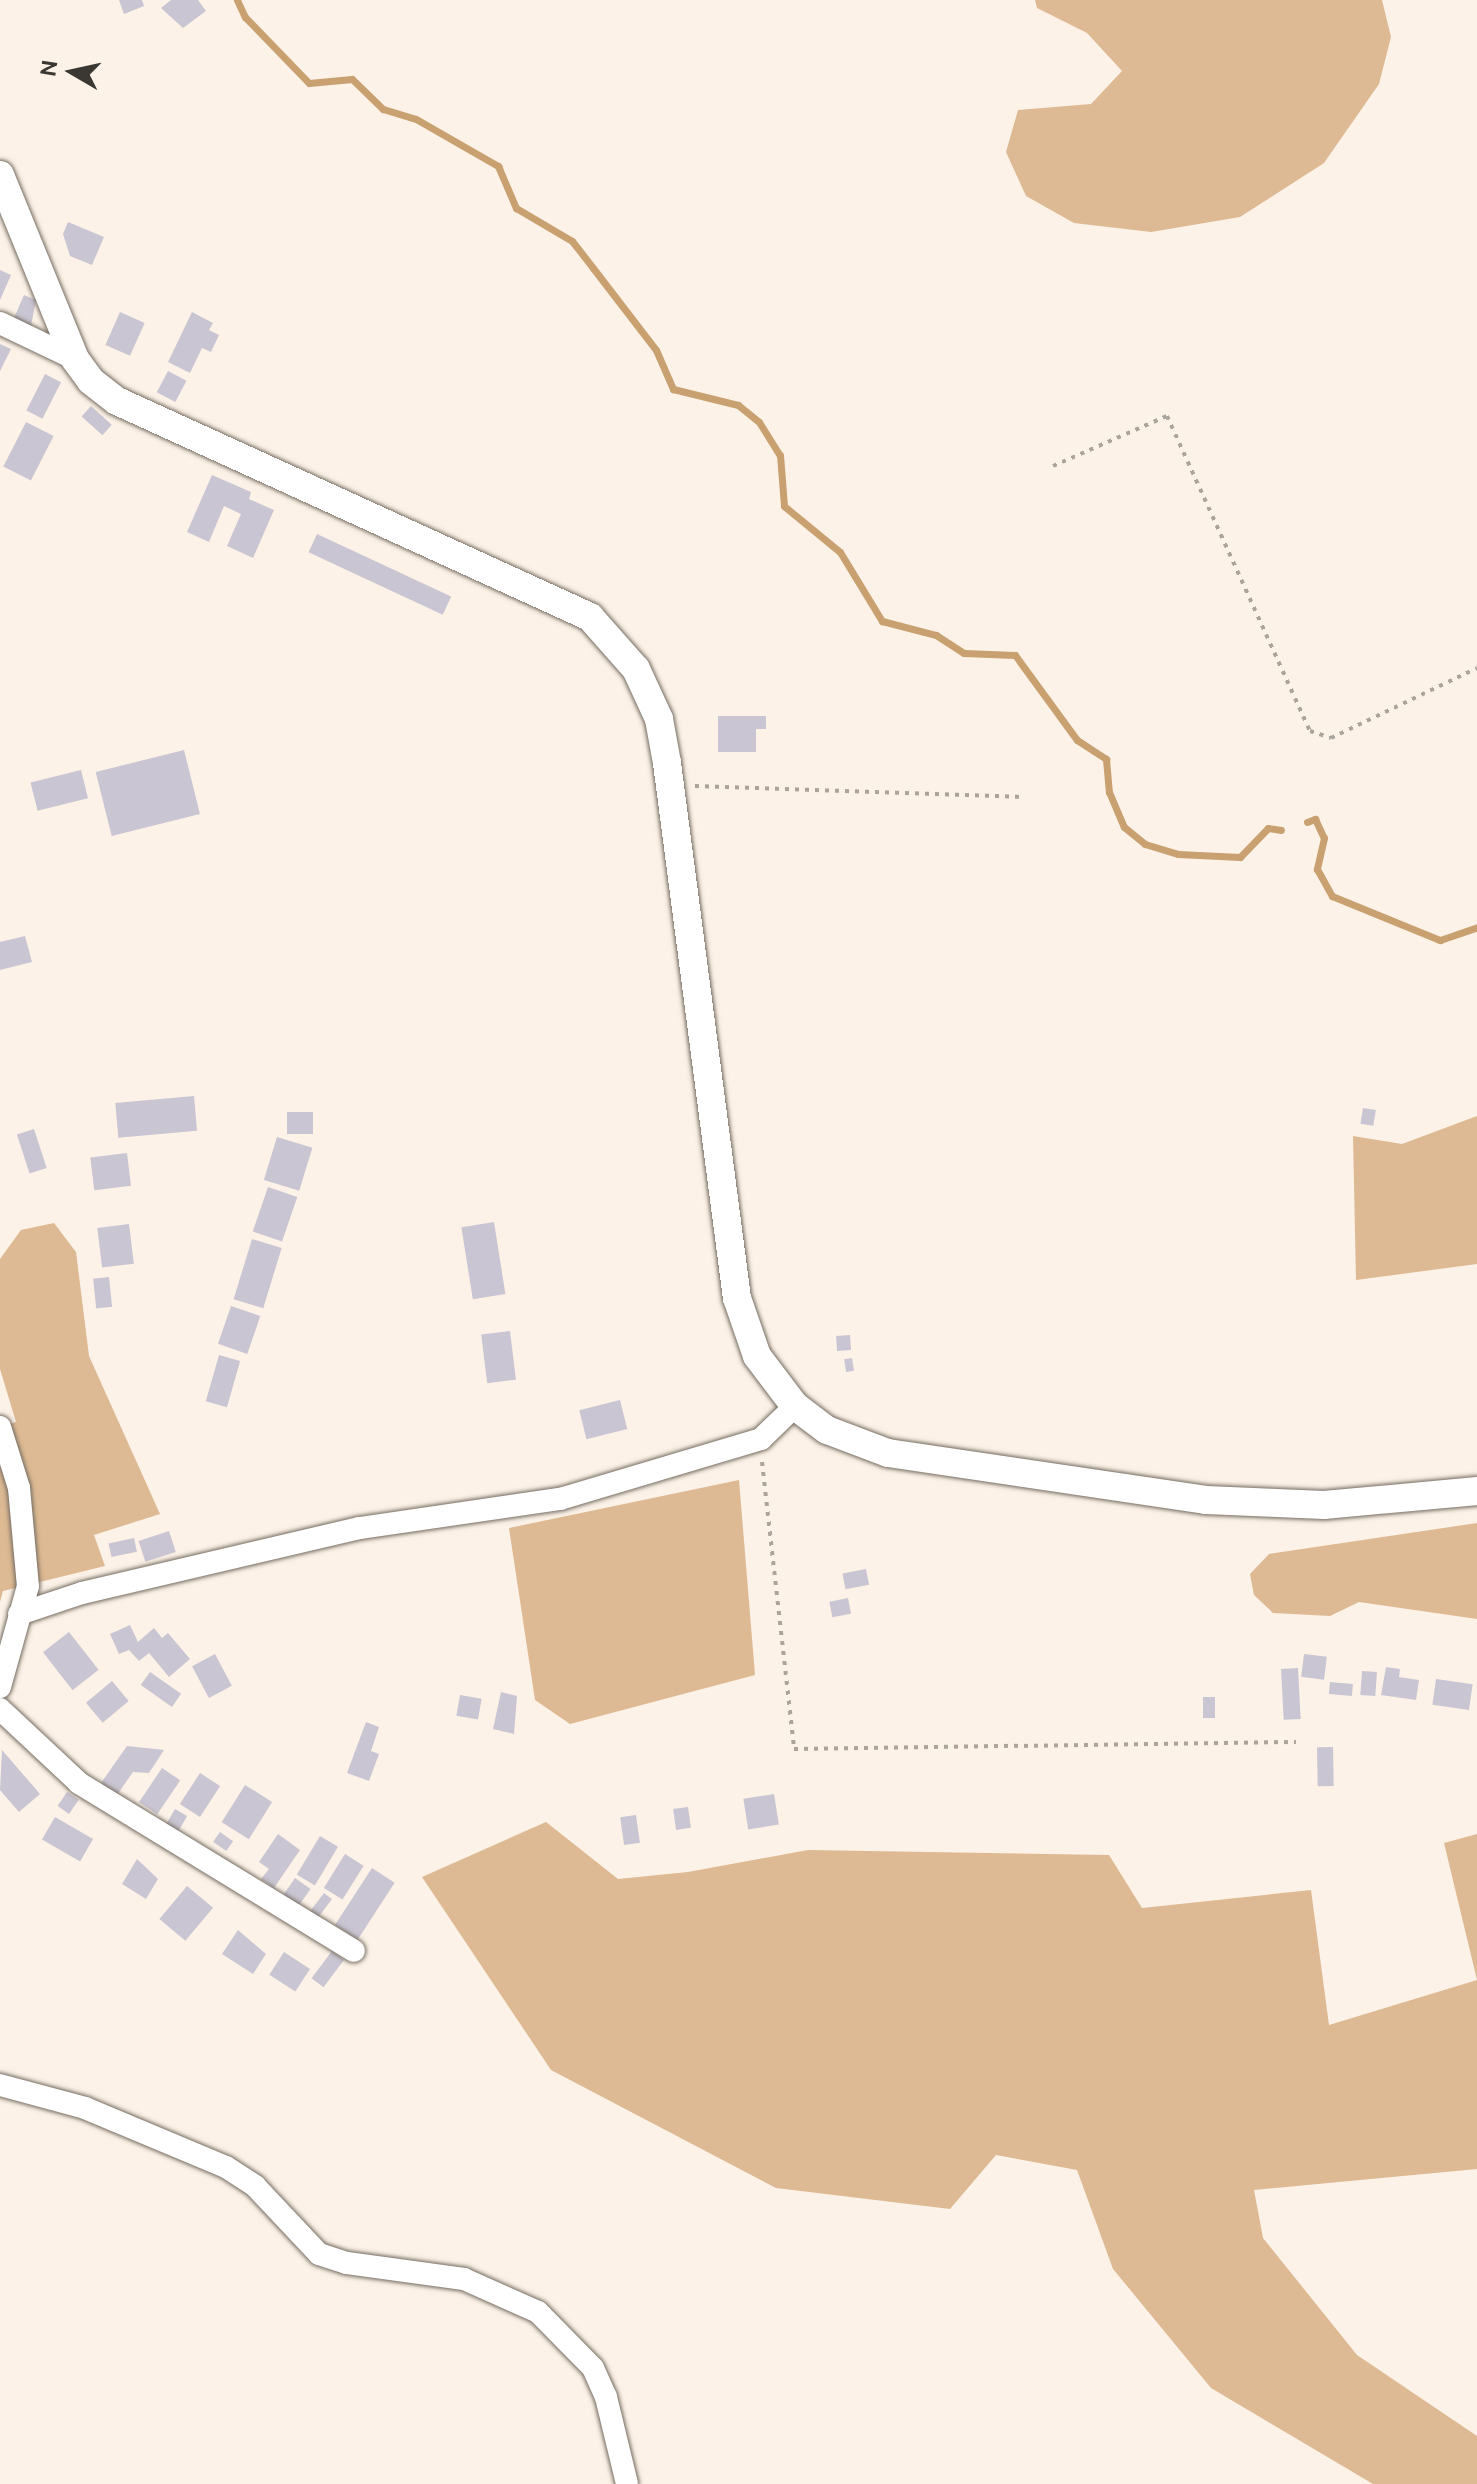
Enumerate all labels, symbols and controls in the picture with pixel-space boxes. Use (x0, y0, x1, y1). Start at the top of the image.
north arrow (32, 32, 112, 112)
text: N (34, 58, 61, 78)

